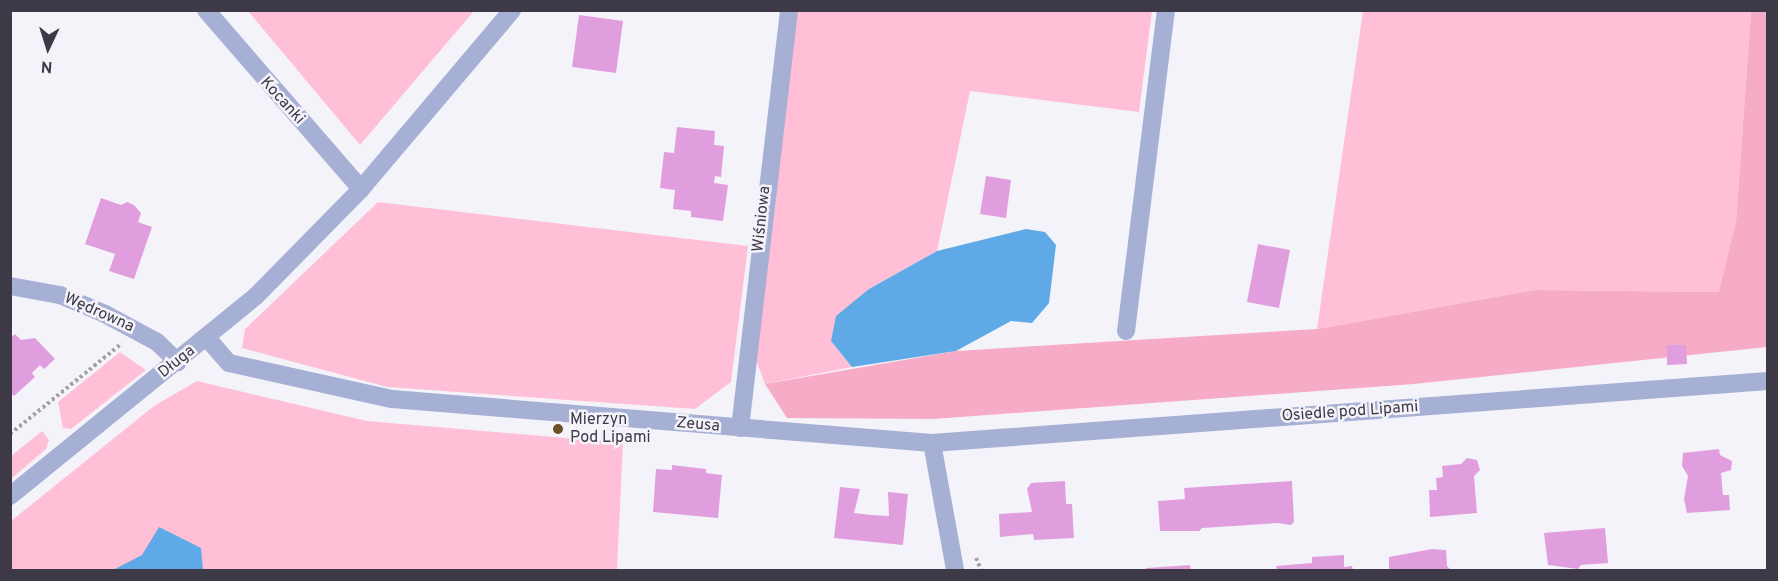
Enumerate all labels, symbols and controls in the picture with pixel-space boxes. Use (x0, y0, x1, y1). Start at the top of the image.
north arrow (18, 18, 78, 78)
text: N (40, 56, 53, 76)
street label: Kocanki (256, 73, 308, 129)
street label: Wiśniowa (749, 185, 775, 253)
street label: Wędrowna (61, 289, 137, 337)
street label: Długa (155, 341, 199, 383)
street label: Osiedle pod Lipami (1281, 398, 1419, 426)
place label: Mierzyn Pod Lipami (570, 410, 651, 448)
street label: Zeusa (676, 414, 720, 436)
marker: Mierzyn Pod Lipami (551, 422, 565, 436)

